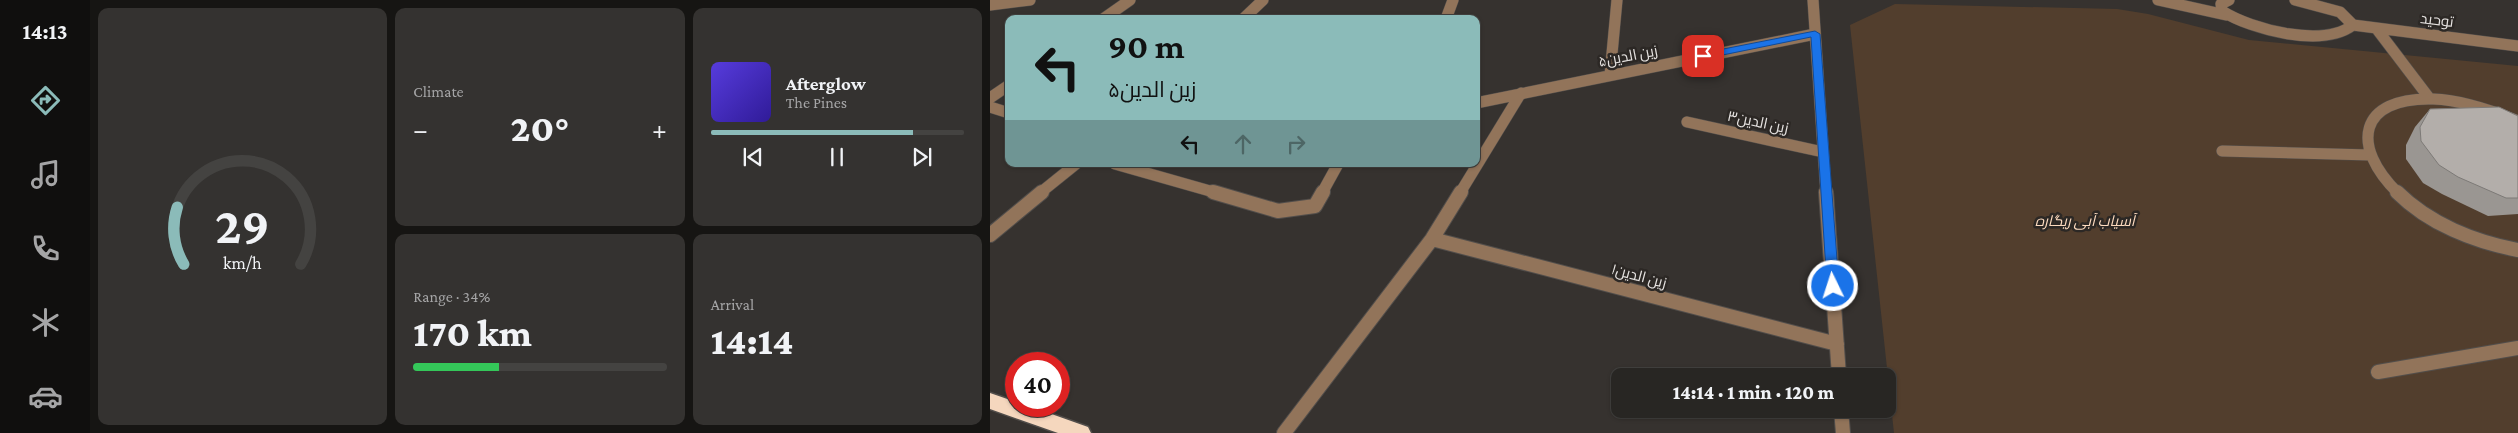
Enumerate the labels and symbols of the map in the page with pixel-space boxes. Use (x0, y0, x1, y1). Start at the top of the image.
street label: توحید (2419, 10, 2455, 31)
pin (1682, 35, 1724, 77)
street label: زین الدین۵ (1597, 42, 1659, 72)
street label: زین الدین۳ (1726, 108, 1790, 138)
park label: آسیاب آبی ریگاره (2035, 212, 2138, 230)
position arrow (1806, 259, 1858, 311)
street label: زین الدین۱ (1609, 261, 1668, 293)
speed limit sign: 40 (1005, 352, 1070, 417)

